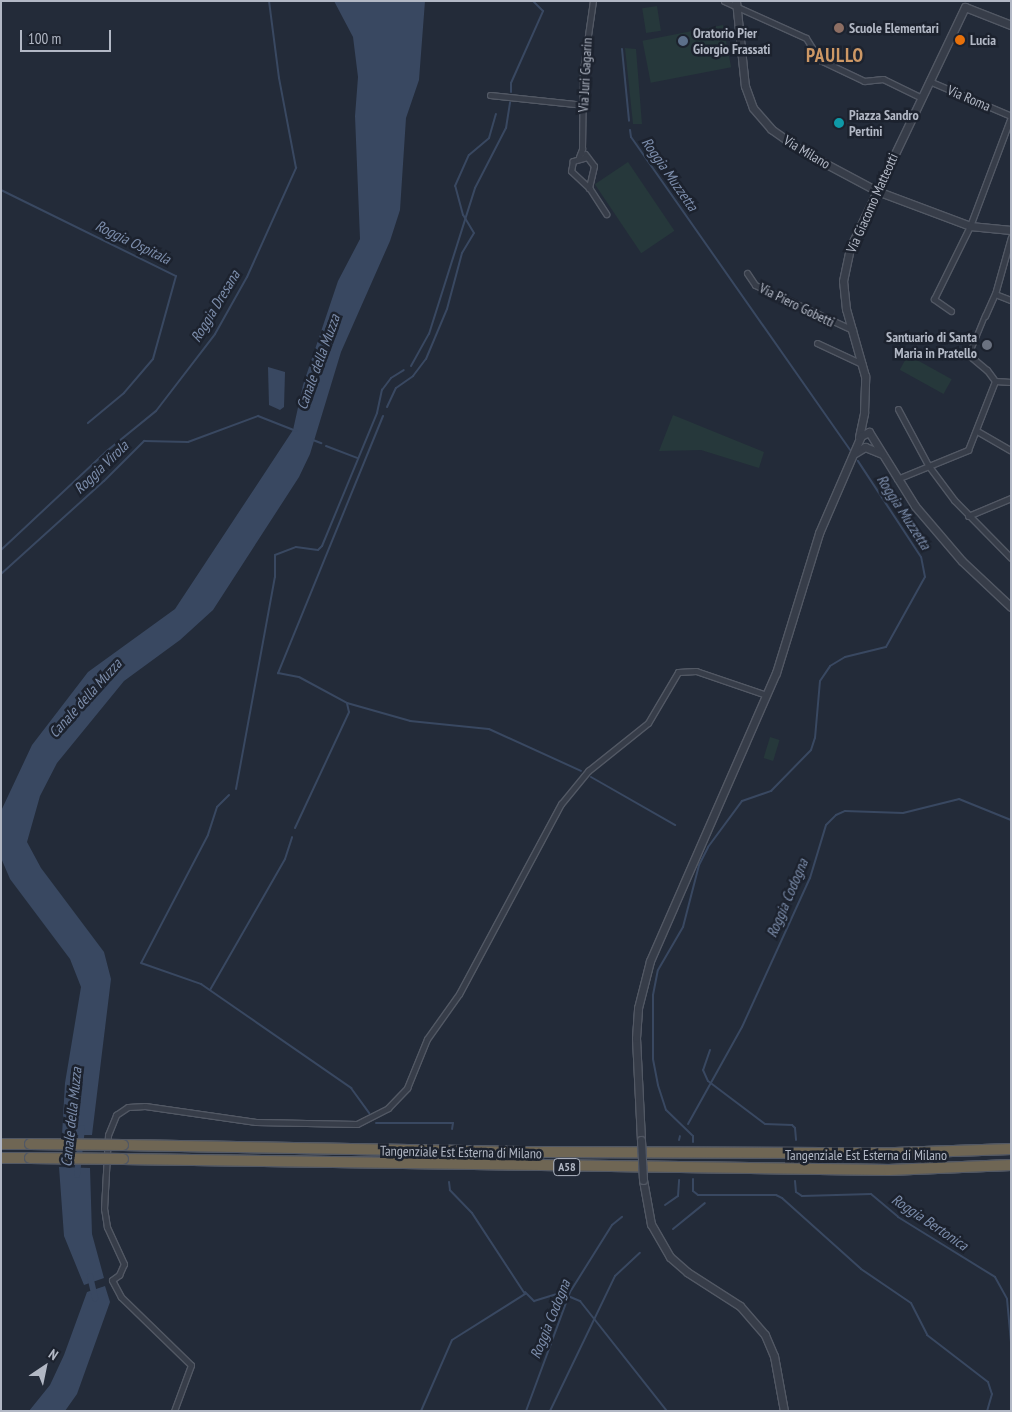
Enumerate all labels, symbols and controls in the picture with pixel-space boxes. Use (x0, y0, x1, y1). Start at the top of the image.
scale bar (22, 20, 114, 52)
place label: Scuole Elementari (849, 20, 939, 36)
marker: Scuole Elementari (833, 22, 845, 34)
place label: Oratorio Pier Giorgio Frassati (693, 25, 771, 58)
text: 100 m (28, 29, 61, 48)
place label: Lucia (970, 32, 996, 48)
marker: Lucia (954, 34, 966, 46)
marker: Oratorio Pier Giorgio Frassati (677, 35, 689, 47)
street label: Via Juri Gagarin (575, 37, 595, 113)
district label: PAULLO (805, 45, 865, 67)
street label: Via Roma (945, 81, 993, 115)
place label: Piazza Sandro Pertini (849, 107, 919, 140)
marker: Piazza Sandro Pertini (833, 117, 845, 129)
street label: Via Milano (781, 132, 833, 172)
water label: Roggia Muzzetta (638, 134, 702, 214)
street label: Via Giacomo Matteotti (843, 151, 901, 255)
water label: Roggia Ospitala (93, 216, 173, 268)
water label: Roggia Dresana (187, 267, 243, 345)
street label: Via Piero Gobetti (757, 280, 837, 330)
water label: Canale della Muzza (292, 312, 344, 412)
place label: Santuario di Santa Maria in Pratello (886, 329, 977, 362)
marker: Santuario di Santa Maria in Pratello (981, 339, 993, 351)
water label: Roggia Virola (70, 437, 132, 497)
water label: Roggia Muzzetta (873, 471, 935, 553)
water label: Canale della Muzza (45, 655, 125, 741)
water label: Roggia Codogna (762, 856, 812, 940)
water label: Canale della Muzza (57, 1066, 85, 1168)
street label: Tangenziale Est Esterna di Milano (380, 1142, 542, 1162)
street label: Tangenziale Est Esterna di Milano (785, 1147, 947, 1163)
road number: A58 (553, 1158, 581, 1176)
water label: Roggia Bertonica (889, 1190, 971, 1254)
water label: Roggia Codogna (526, 1277, 574, 1361)
north arrow (20, 1342, 70, 1392)
text: N (45, 1345, 62, 1364)

